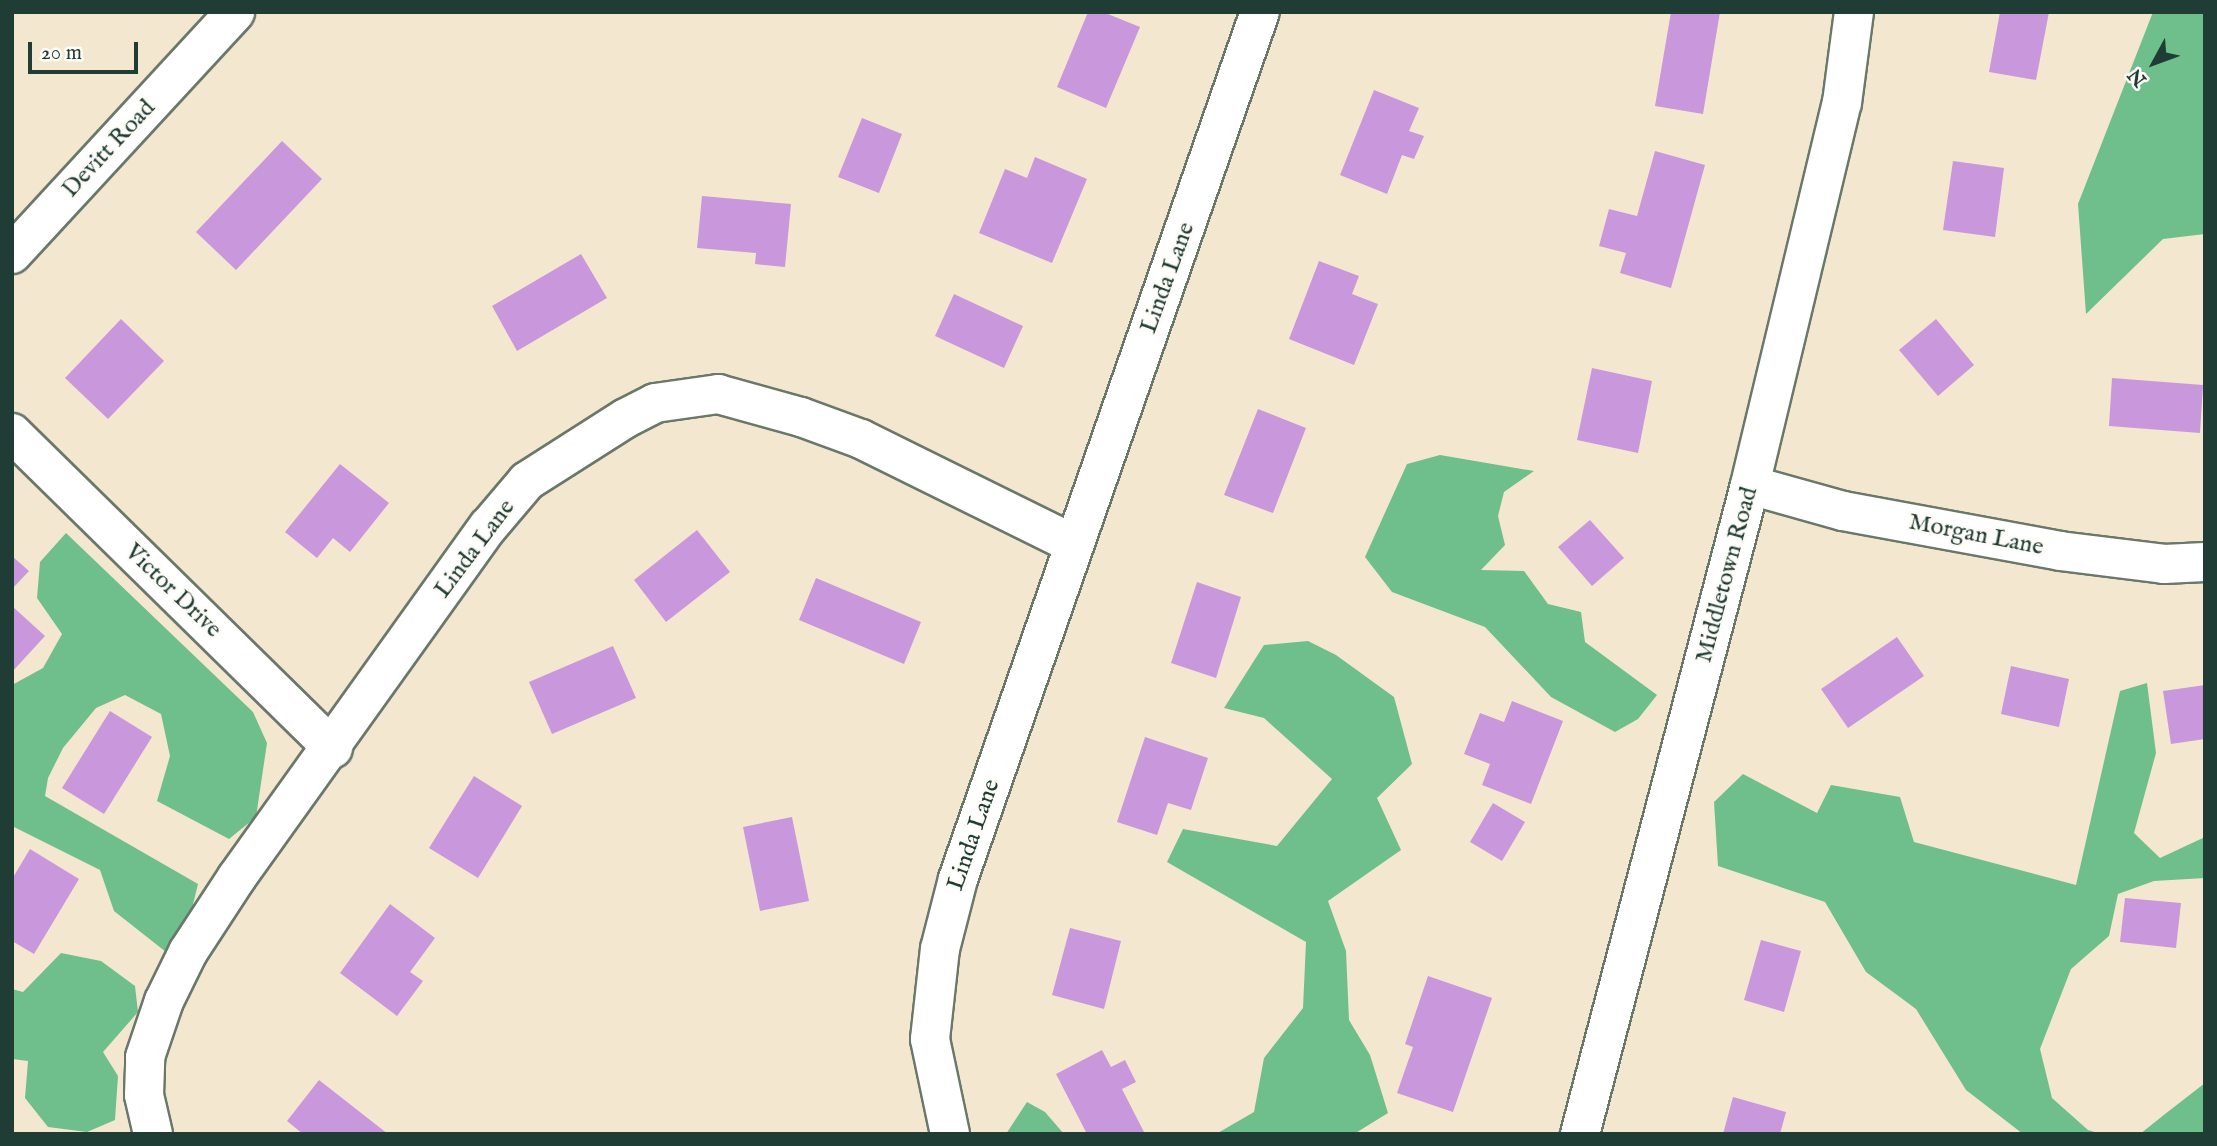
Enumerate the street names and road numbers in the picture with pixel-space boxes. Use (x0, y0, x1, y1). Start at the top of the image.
street label: Devitt Road (56, 94, 162, 204)
street label: Linda Lane (1135, 219, 1201, 337)
street label: Middletown Road (1690, 484, 1764, 666)
street label: Linda Lane (429, 494, 521, 604)
street label: Morgan Lane (1906, 508, 2046, 562)
street label: Victor Drive (119, 538, 227, 644)
street label: Linda Lane (942, 776, 1006, 894)

